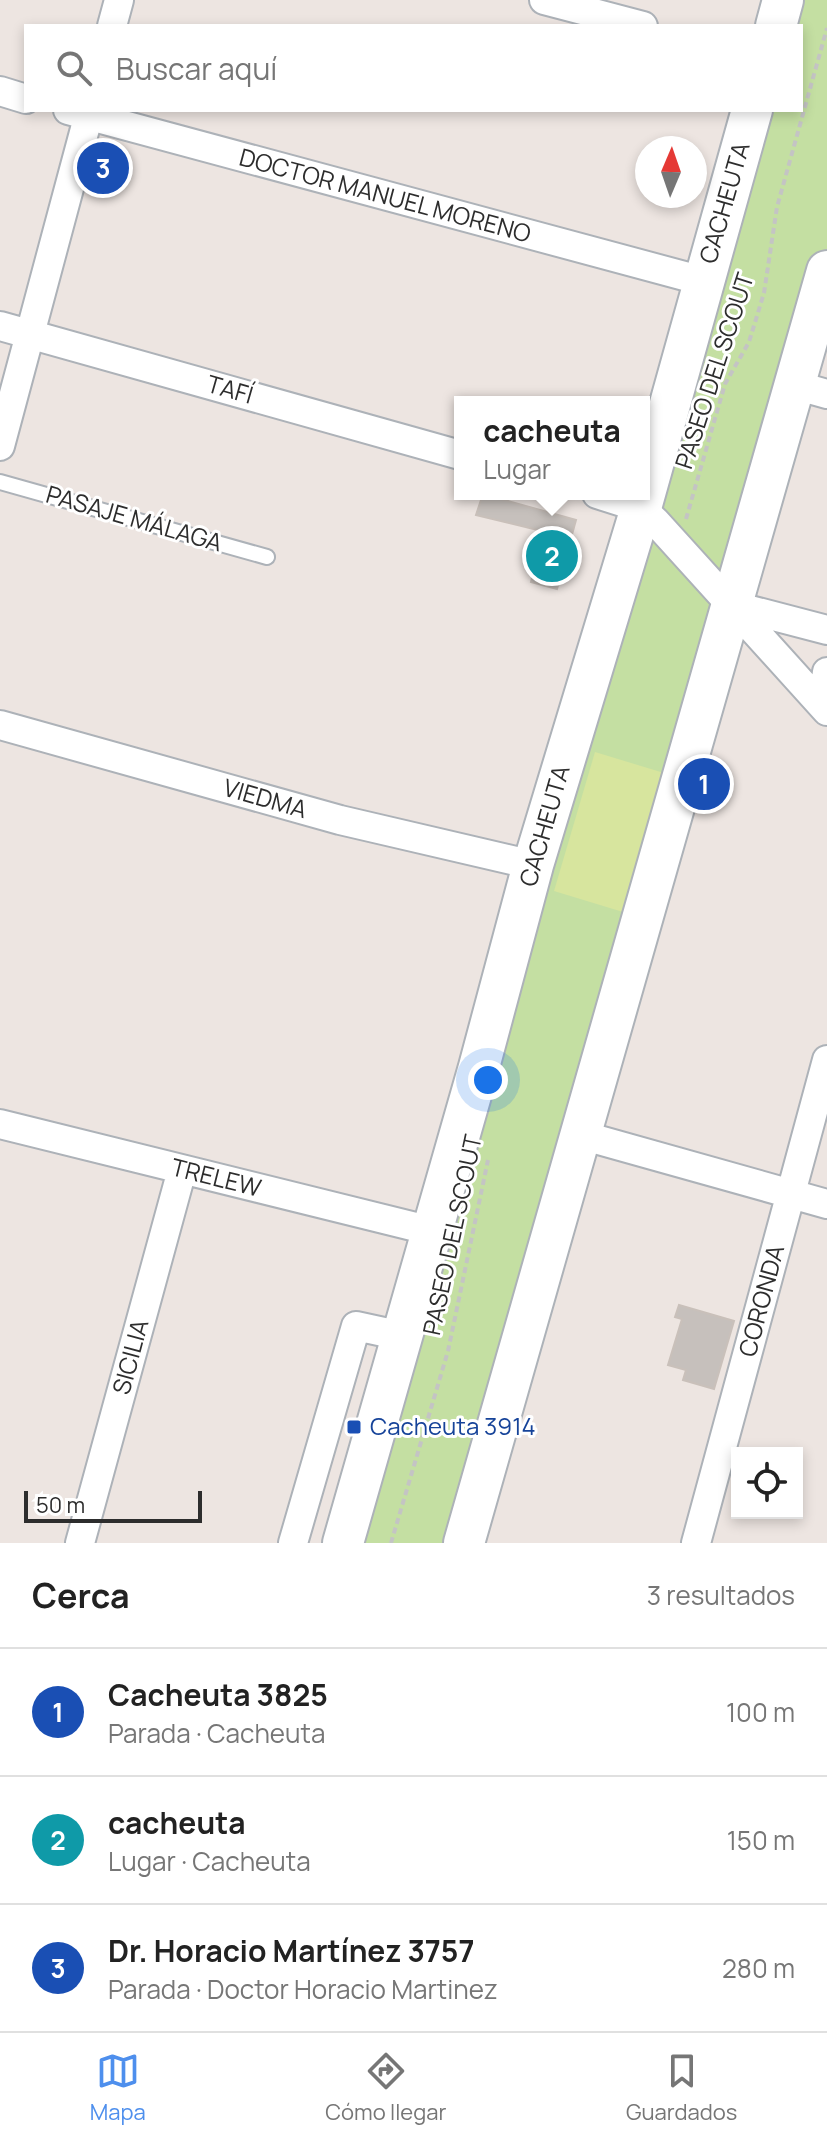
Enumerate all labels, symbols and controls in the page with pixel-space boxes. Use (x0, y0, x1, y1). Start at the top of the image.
search box (24, 24, 803, 112)
icon: search (52, 46, 96, 90)
text: Buscar aquí (116, 48, 277, 89)
north arrow (635, 136, 707, 208)
pin: 3 (77, 138, 129, 198)
street label: CACHEUTA (691, 138, 757, 267)
street label: DOCTOR MANUEL MORENO (236, 140, 535, 249)
street label: PASEO DEL SCOUT (666, 268, 761, 473)
street label: TAFÍ (203, 366, 258, 411)
popup (454, 396, 650, 500)
text: cacheuta (483, 410, 621, 451)
text: Lugar (483, 451, 551, 487)
street label: PASAJE MÁLAGA (43, 477, 226, 558)
pin: 2 (526, 526, 578, 586)
pin: 1 (678, 754, 730, 814)
street label: CACHEUTA (511, 761, 577, 890)
street label: VIEDMA (220, 770, 311, 825)
your location (468, 1060, 508, 1100)
street label: PASEO DEL SCOUT (414, 1131, 489, 1338)
street label: TRELEW (168, 1149, 265, 1204)
street label: CORONDA (730, 1241, 791, 1360)
street label: SICILIA (104, 1316, 155, 1398)
place label: Cacheuta 3914 (370, 1409, 536, 1442)
marker: Cacheuta 3914 (345, 1418, 363, 1436)
map controls (731, 1447, 803, 1519)
button: locate (731, 1447, 803, 1519)
scale bar (24, 1487, 202, 1523)
text: 50 m (36, 1490, 85, 1520)
text: Cerca (32, 1572, 130, 1618)
text: 3 resultados (647, 1577, 795, 1613)
text: Cacheuta 3825 (108, 1674, 328, 1715)
text: 1 (52, 1694, 64, 1730)
text: 100 m (726, 1694, 795, 1730)
text: Parada · Cacheuta (108, 1715, 325, 1751)
text: cacheuta (108, 1802, 245, 1843)
text: 2 (50, 1822, 66, 1858)
text: 150 m (727, 1822, 795, 1858)
text: Lugar · Cacheuta (108, 1843, 311, 1879)
text: Dr. Horacio Martínez 3757 (108, 1930, 474, 1971)
text: 3 (50, 1950, 66, 1986)
text: 280 m (722, 1950, 795, 1986)
text: Parada · Doctor Horacio Martinez (108, 1971, 498, 2007)
tab: Mapa (90, 2049, 146, 2127)
tab: Cómo llegar (325, 2049, 446, 2127)
tab: Guardados (626, 2049, 737, 2127)

